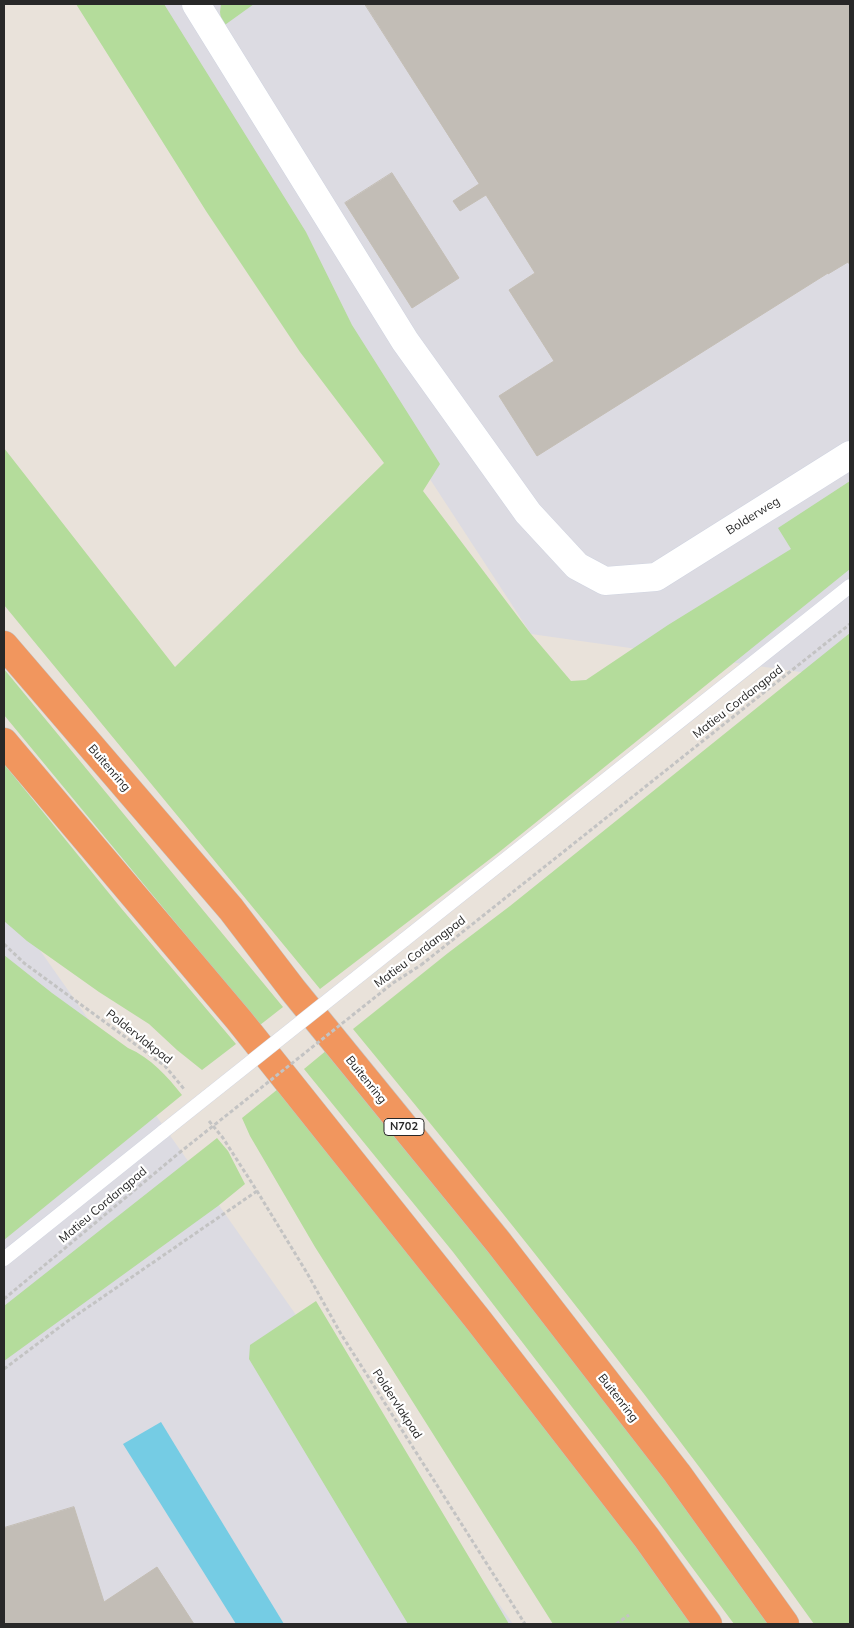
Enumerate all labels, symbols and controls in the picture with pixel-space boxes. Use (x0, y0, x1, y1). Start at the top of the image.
street label: Bolderweg (724, 494, 782, 538)
street label: Matieu Cordangpad (690, 662, 786, 742)
street label: Buitenring (85, 742, 133, 794)
street label: Matieu Cordangpad (372, 913, 468, 991)
street label: Poldervlakpad (103, 1007, 175, 1067)
street label: Buitenring (342, 1053, 390, 1107)
road number: N702 (384, 1118, 424, 1136)
street label: Matieu Cordangpad (56, 1164, 150, 1246)
street label: Poldervlakpad (369, 1367, 425, 1441)
street label: Buitenring (595, 1371, 641, 1425)

